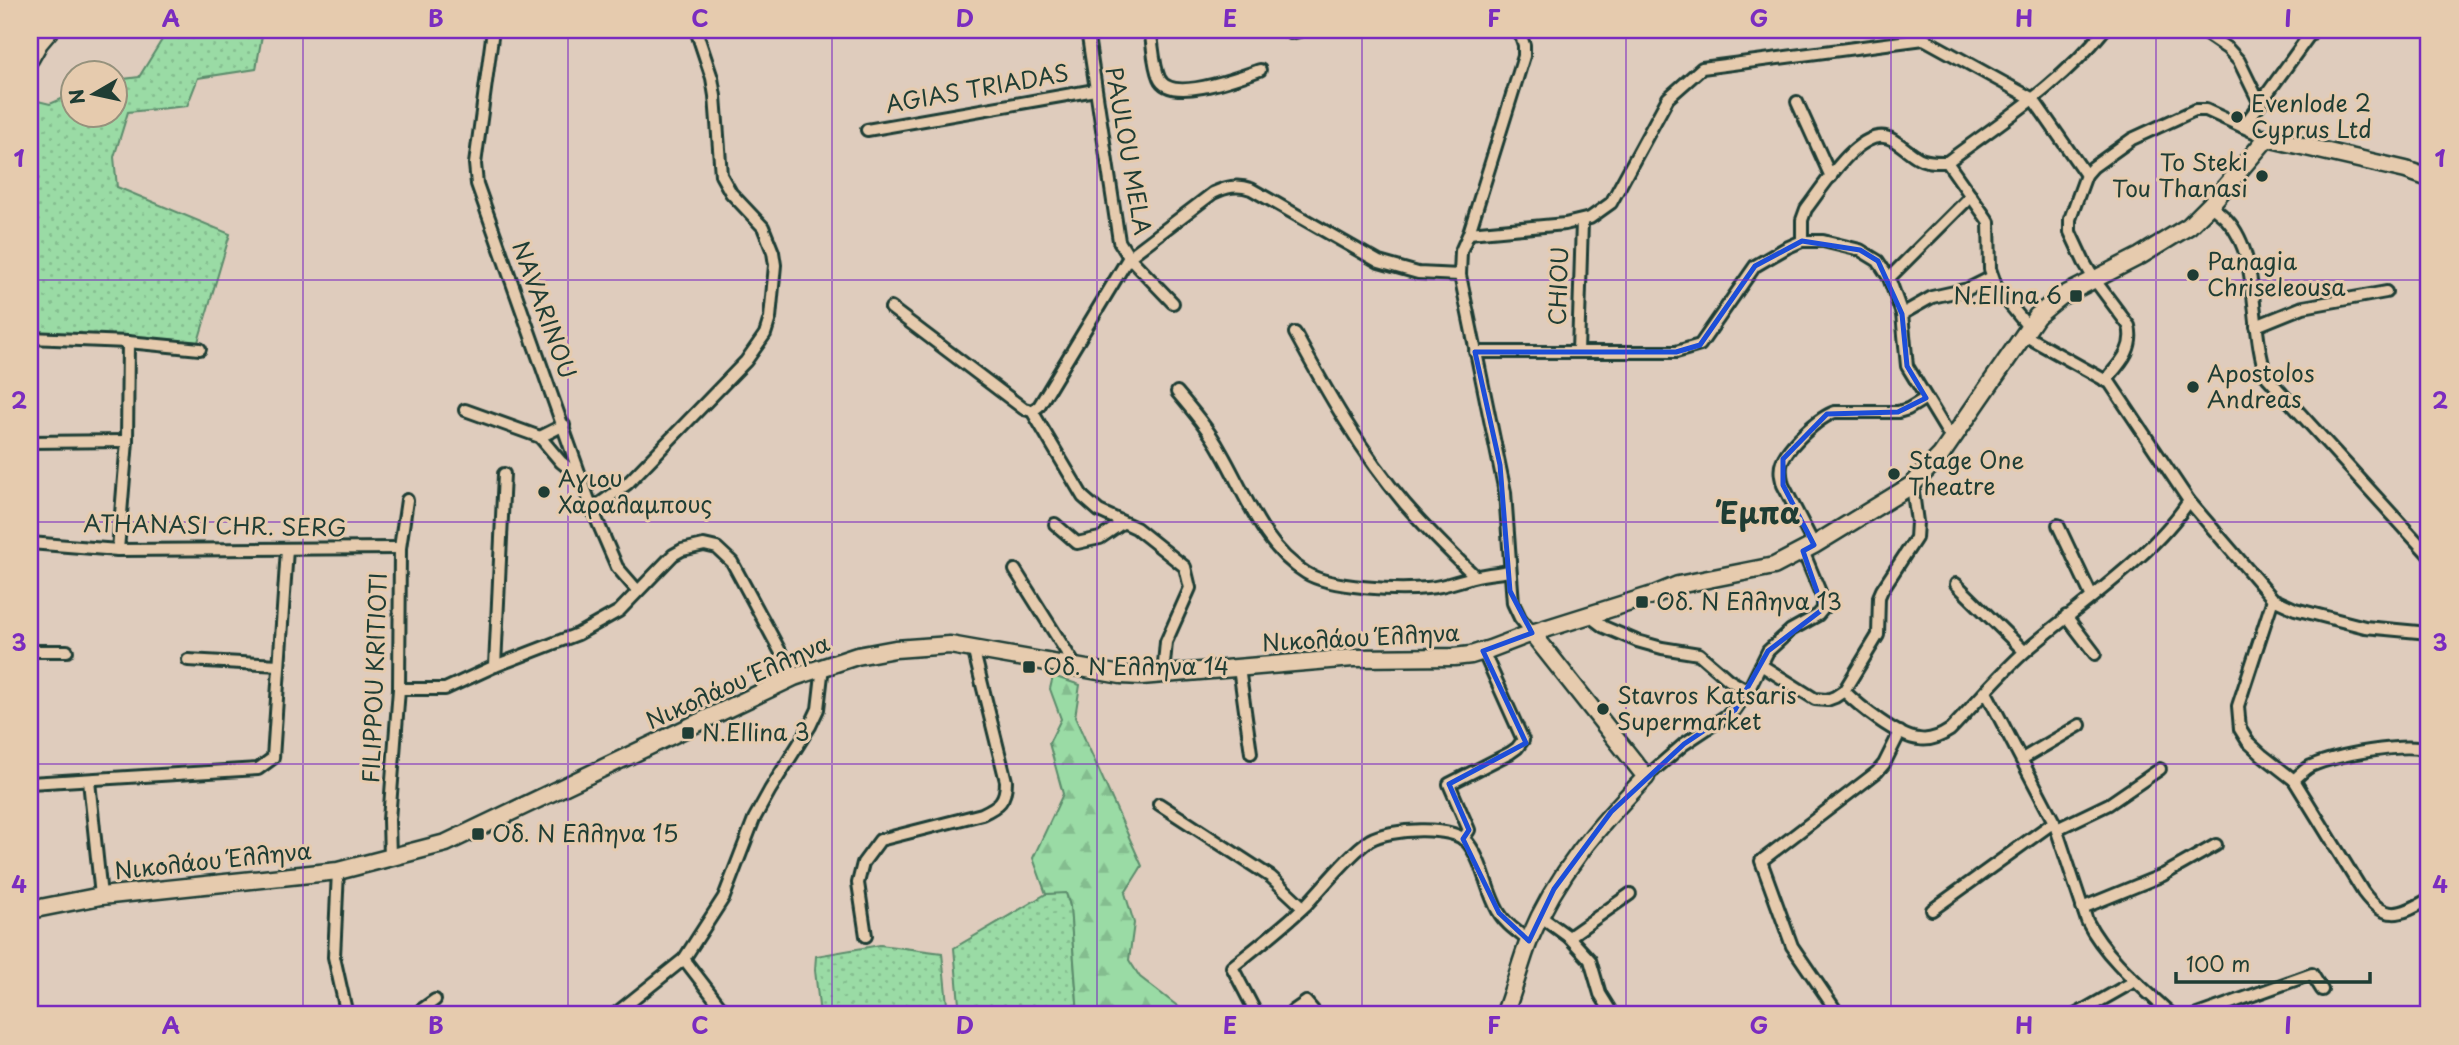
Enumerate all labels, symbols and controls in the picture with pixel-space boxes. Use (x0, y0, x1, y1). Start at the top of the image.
text: A (162, 0, 180, 35)
text: B (428, 0, 444, 35)
text: C (691, 0, 709, 35)
text: D (956, 0, 974, 35)
text: E (1223, 0, 1237, 35)
text: F (1487, 0, 1501, 35)
text: G (1750, 0, 1768, 35)
text: H (2015, 0, 2033, 35)
text: I (2284, 0, 2292, 35)
street label: AGIAS TRIADAS (882, 54, 1071, 121)
north arrow (60, 60, 130, 130)
street label: PAULOU MELA (1097, 64, 1161, 238)
place label: Evenlode 2 Cyprus Ltd (2251, 85, 2372, 146)
text: N (61, 87, 91, 106)
marker: Evenlode 2 Cyprus Ltd (2229, 109, 2245, 125)
text: 1 (14, 140, 25, 175)
text: 1 (2435, 140, 2446, 175)
place label: To Steki Tou Thanasi (2112, 144, 2248, 205)
marker: To Steki Tou Thanasi (2254, 168, 2270, 184)
street label: NAVARINOU (504, 236, 586, 383)
place label: Panagia Chriseleousa (2207, 243, 2346, 304)
street label: CHIOU (1539, 246, 1576, 326)
marker: Panagia Chriseleousa (2185, 267, 2201, 283)
place label: N.Ellina 6 (1953, 277, 2062, 312)
marker: N.Ellina 6 (2068, 288, 2084, 304)
place label: Apostolos Andreas (2207, 355, 2314, 416)
marker: Apostolos Andreas (2185, 379, 2201, 395)
text: 2 (11, 382, 27, 417)
text: 2 (2432, 382, 2448, 417)
place label: Stage One Theatre (1908, 442, 2024, 503)
place label: Αγιου Χαραλαμπους (558, 460, 712, 521)
marker: Stage One Theatre (1886, 466, 1902, 482)
marker: Αγιου Χαραλαμπους (536, 484, 552, 500)
district label: Έμπα (1715, 489, 1801, 534)
street label: ATHANASI CHR. SERG (83, 505, 347, 544)
street label: FILIPPOU KRITIOTI (352, 572, 395, 784)
place label: Οδ. Ν Ελληνα 13 (1656, 583, 1842, 618)
marker: Οδ. Ν Ελληνα 13 (1634, 594, 1650, 610)
street label: Νικολάου Έλληνα (1261, 614, 1461, 659)
text: 3 (11, 624, 27, 659)
street label: Νικολάου Έλληνα (640, 624, 835, 737)
text: 3 (2432, 624, 2448, 659)
place label: Οδ. Ν Ελληνα 14 (1043, 648, 1229, 683)
marker: Οδ. Ν Ελληνα 14 (1021, 659, 1037, 675)
place label: Stavros Katsaris Supermarket (1617, 677, 1797, 738)
marker: Stavros Katsaris Supermarket (1595, 701, 1611, 717)
place label: N.Ellina 3 (702, 714, 810, 749)
marker: N.Ellina 3 (680, 725, 696, 741)
place label: Οδ. Ν Ελληνα 15 (492, 815, 678, 850)
marker: Οδ. Ν Ελληνα 15 (470, 826, 486, 842)
street label: Νικολάου Έλληνα (113, 832, 313, 887)
text: 4 (11, 866, 27, 901)
text: 4 (2432, 866, 2448, 901)
scale bar (2176, 940, 2370, 984)
text: 100 m (2186, 947, 2250, 979)
text: A (162, 1007, 180, 1042)
text: B (428, 1007, 444, 1042)
text: C (691, 1007, 709, 1042)
text: D (956, 1007, 974, 1042)
text: E (1223, 1007, 1237, 1042)
text: F (1487, 1007, 1501, 1042)
text: G (1750, 1007, 1768, 1042)
text: H (2015, 1007, 2033, 1042)
text: I (2284, 1007, 2292, 1042)

